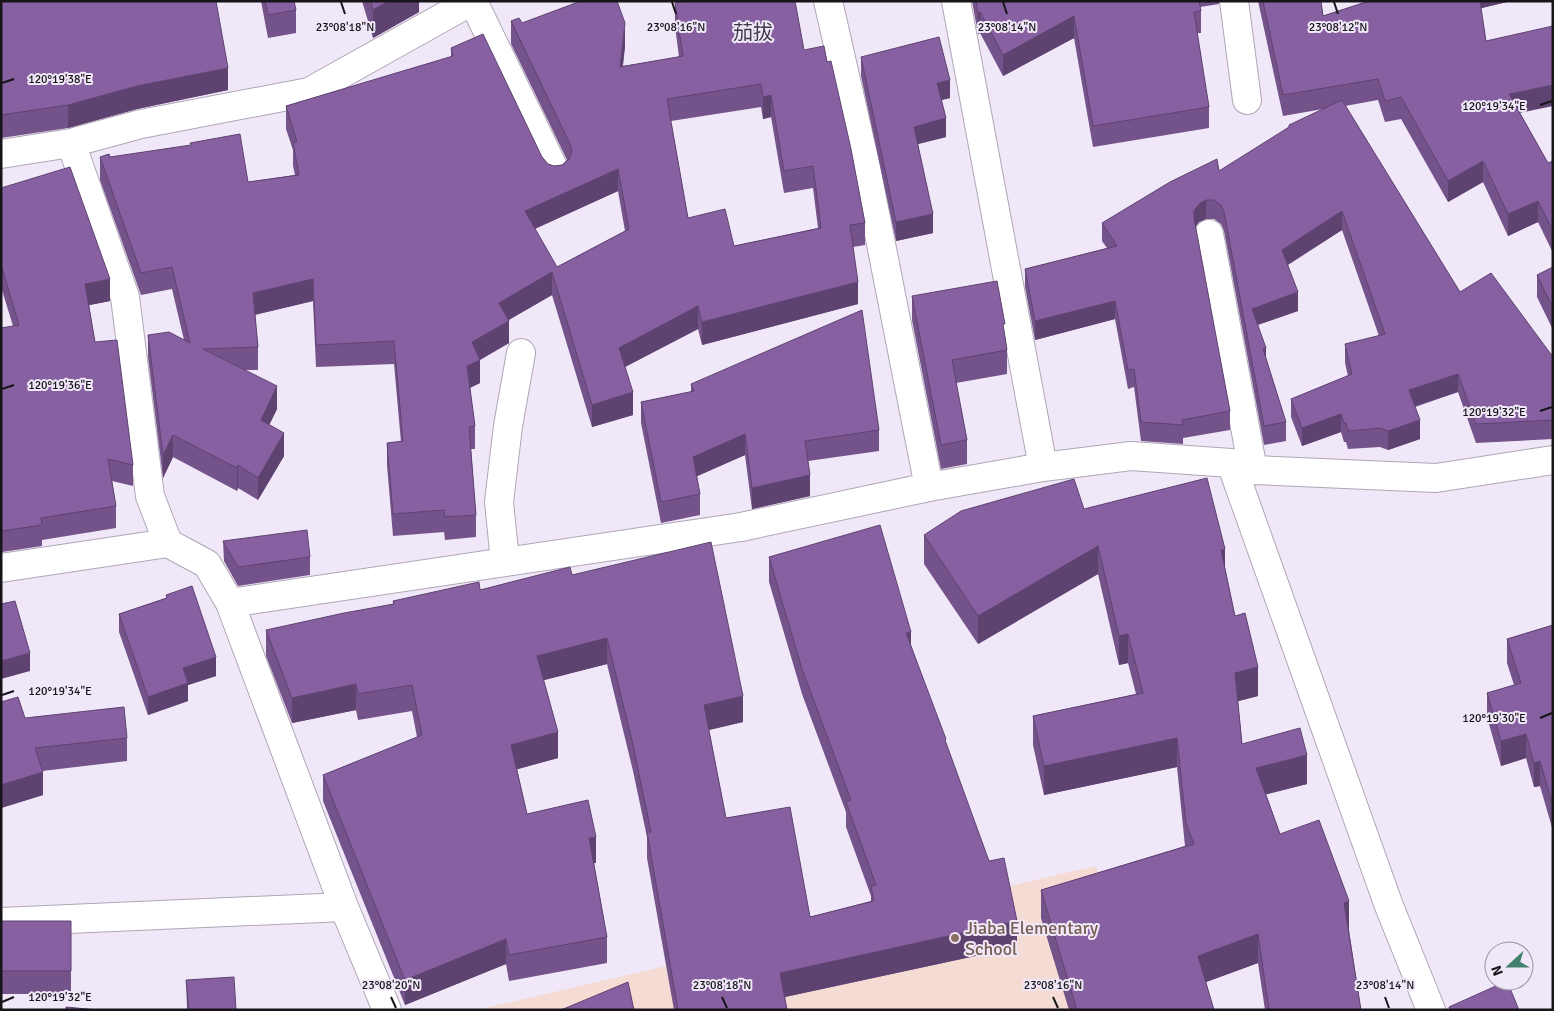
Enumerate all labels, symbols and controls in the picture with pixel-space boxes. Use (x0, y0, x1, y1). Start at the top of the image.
text: 23°08'18"N (316, 20, 374, 35)
text: 23°08'16"N (647, 20, 705, 35)
district label: 茄拔 (733, 20, 773, 45)
text: 23°08'14"N (978, 20, 1036, 35)
text: 23°08'12"N (1309, 20, 1367, 35)
text: 120°19'38"E (28, 72, 92, 87)
text: 120°19'34"E (1462, 99, 1526, 114)
text: 120°19'36"E (28, 378, 92, 393)
text: 120°19'32"E (1462, 405, 1526, 420)
text: 120°19'34"E (28, 684, 92, 699)
text: 120°19'30"E (1462, 711, 1526, 726)
place label: Jiaba Elementary School (965, 917, 1099, 960)
marker: Jiaba Elementary School (949, 932, 961, 944)
north arrow (1484, 941, 1534, 991)
text: N (1488, 963, 1507, 978)
text: 23°08'20"N (362, 978, 420, 993)
text: 23°08'18"N (693, 978, 751, 993)
text: 23°08'16"N (1024, 978, 1082, 993)
text: 23°08'14"N (1356, 978, 1414, 993)
text: 120°19'32"E (28, 990, 92, 1005)

